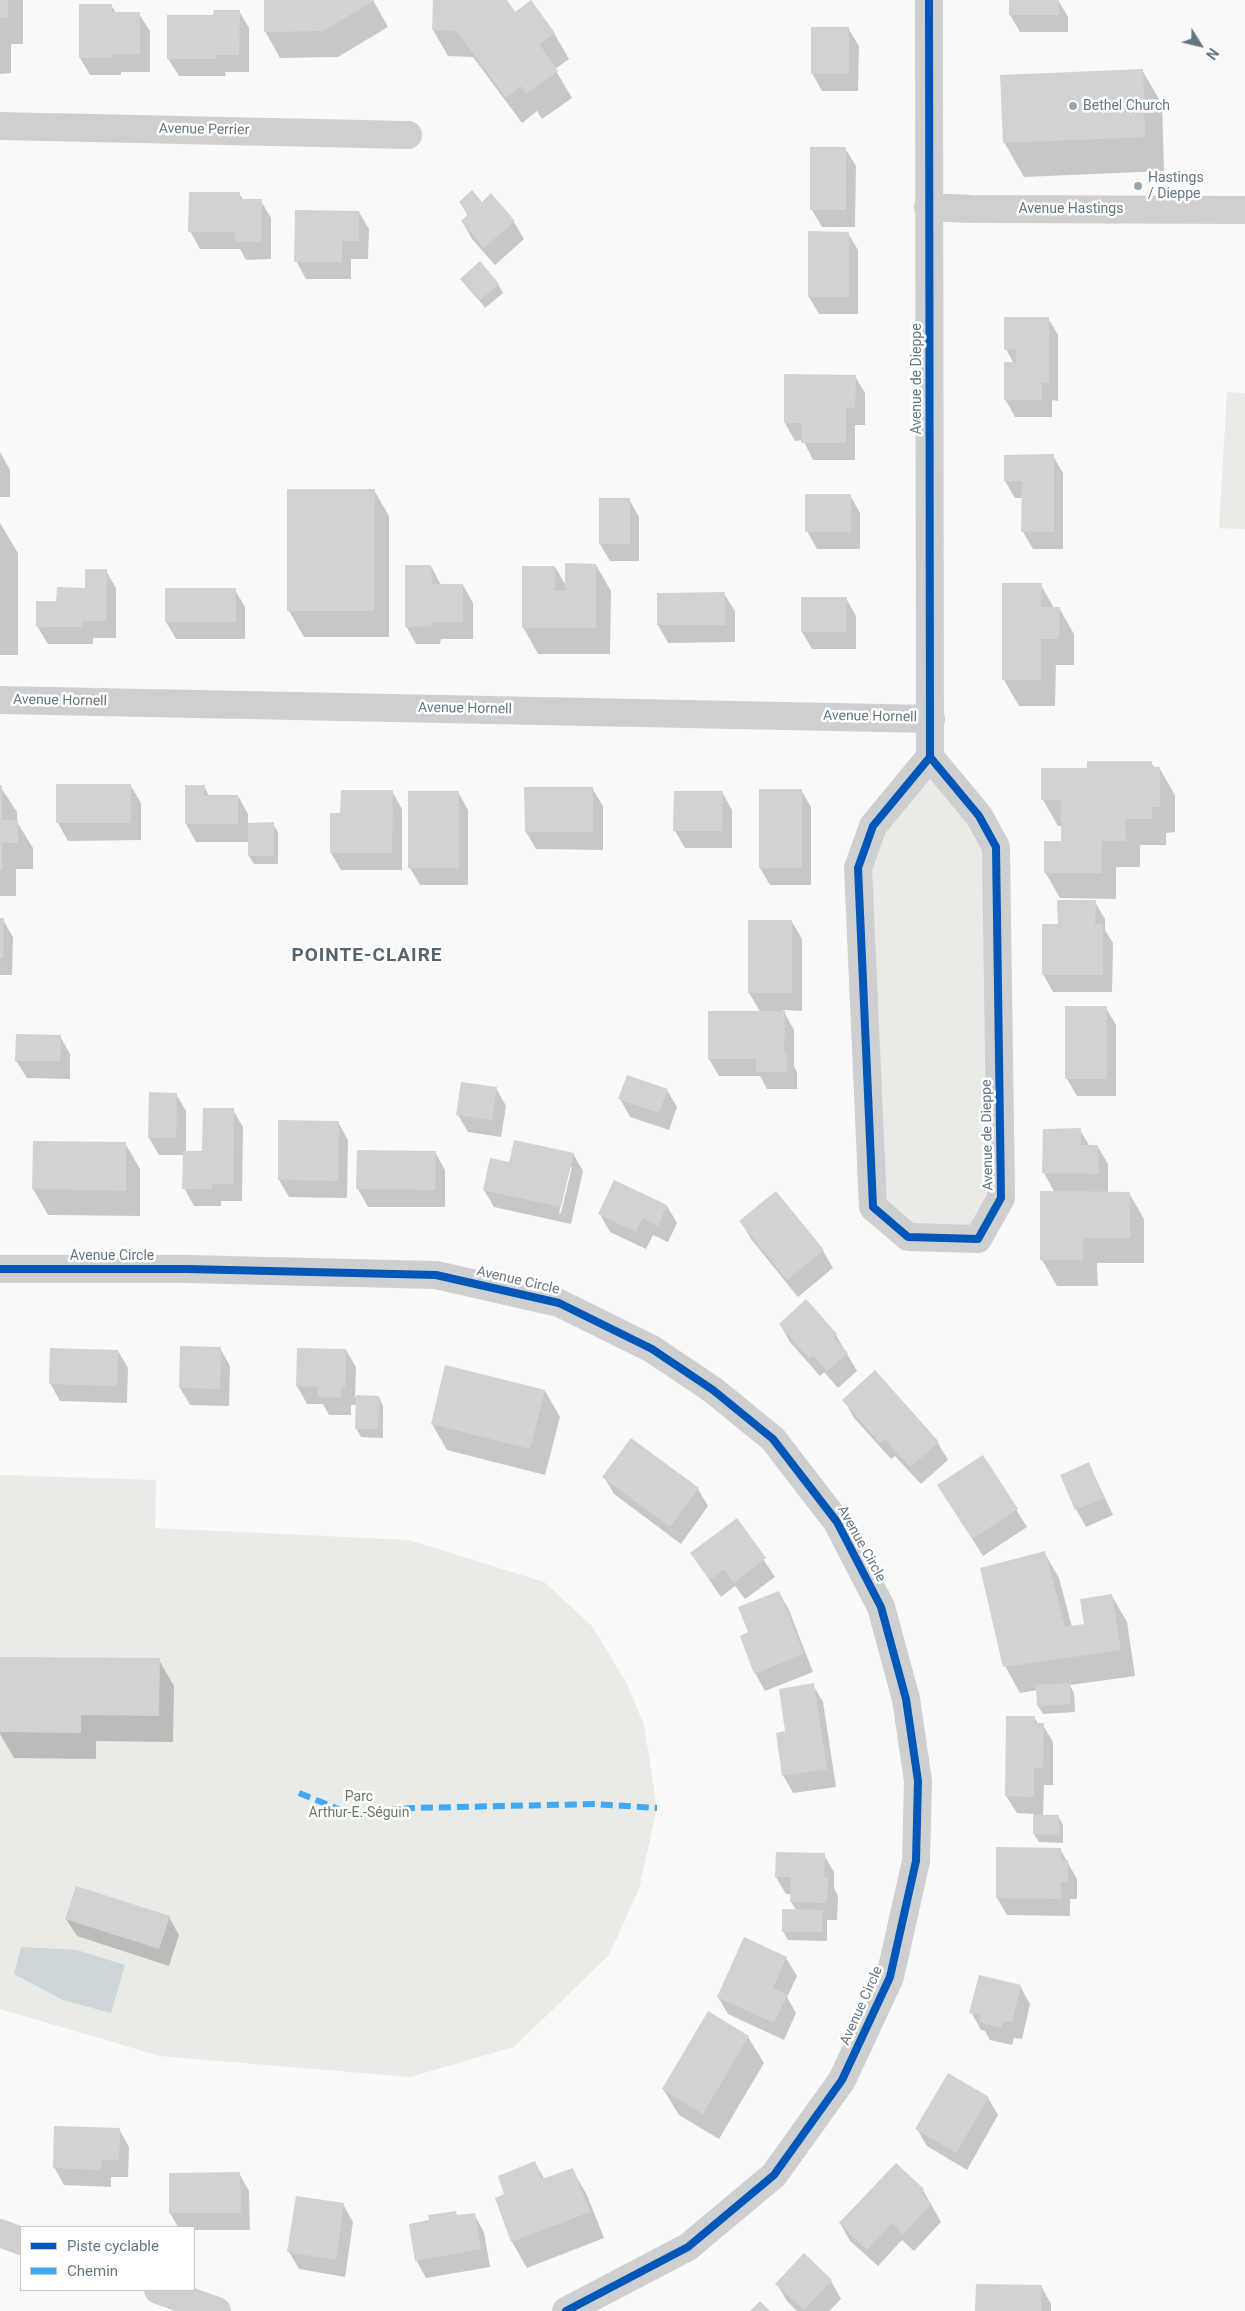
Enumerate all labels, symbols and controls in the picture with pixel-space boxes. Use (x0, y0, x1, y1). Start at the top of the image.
north arrow (1175, 20, 1225, 70)
text: N (1203, 45, 1222, 63)
place label: Bethel Church (1083, 98, 1170, 114)
marker: Bethel Church (1067, 100, 1079, 112)
street label: Avenue Perrier (159, 121, 249, 139)
place label: Hastings / Dieppe (1148, 170, 1204, 202)
marker: Hastings / Dieppe (1132, 180, 1144, 192)
street label: Avenue Hastings (1019, 201, 1123, 217)
street label: Avenue de Dieppe (909, 323, 925, 435)
street label: Avenue Hornell (13, 692, 107, 710)
street label: Avenue Hornell (418, 700, 512, 718)
street label: Avenue Hornell (823, 708, 917, 726)
district label: POINTE-CLAIRE (290, 945, 444, 967)
street label: Avenue de Dieppe (979, 1079, 997, 1191)
street label: Avenue Circle (70, 1248, 154, 1264)
street label: Avenue Circle (475, 1263, 561, 1299)
street label: Avenue Circle (833, 1503, 889, 1585)
park label: Parc Arthur-E.-Séguin (309, 1789, 409, 1821)
street label: Avenue Circle (837, 1964, 887, 2048)
legend (20, 2226, 195, 2291)
text: Piste cyclable (67, 2237, 159, 2255)
text: Chemin (67, 2262, 118, 2280)

